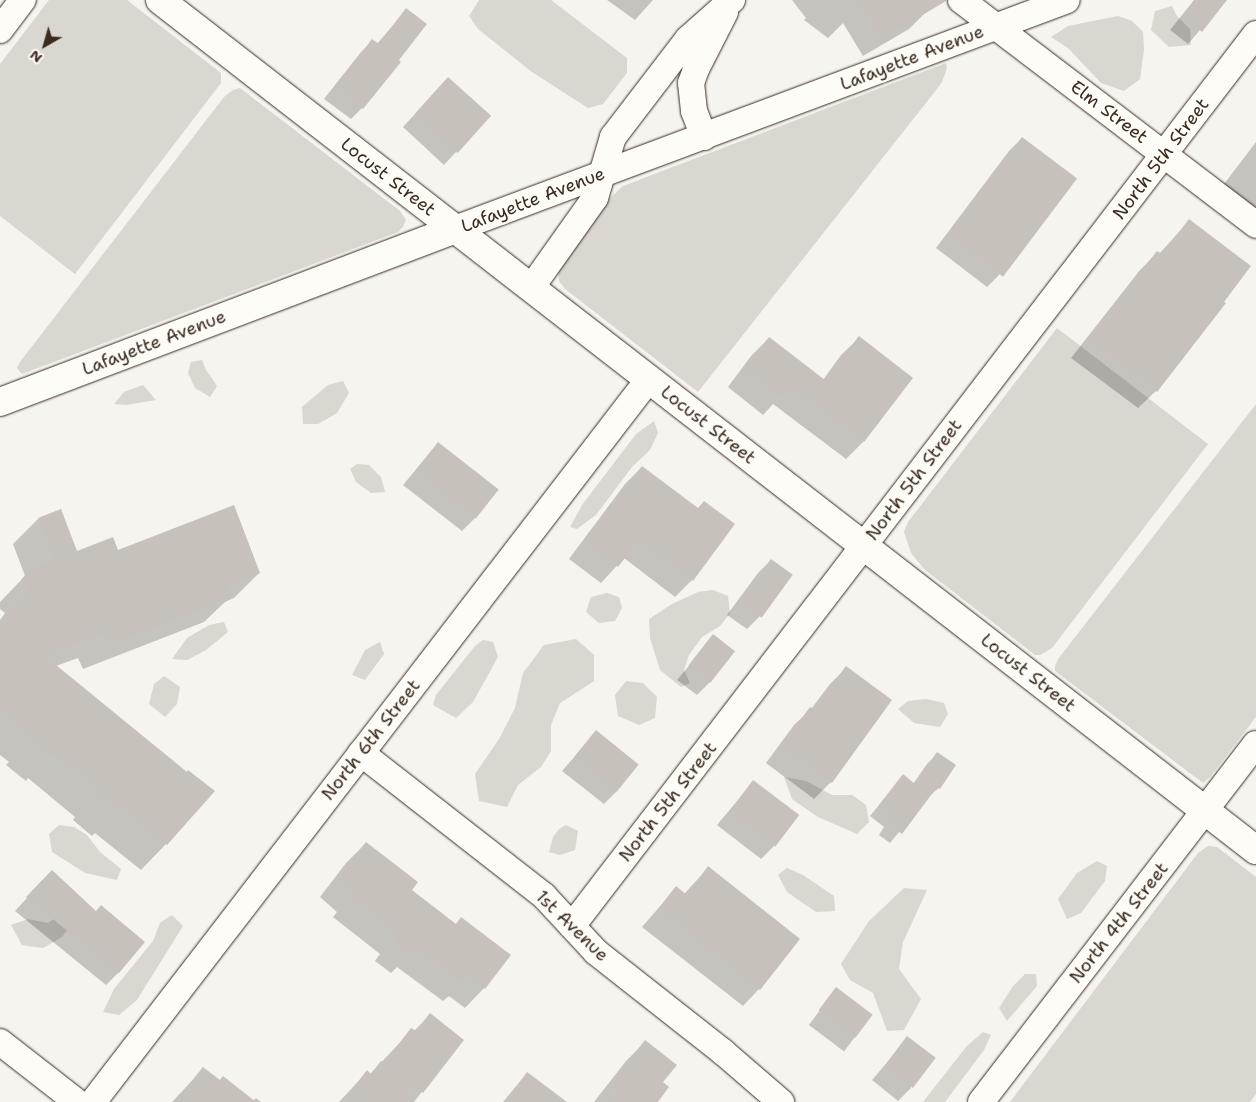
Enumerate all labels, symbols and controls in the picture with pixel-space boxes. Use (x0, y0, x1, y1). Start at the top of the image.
north arrow (20, 20, 70, 70)
street label: Lafayette Avenue (837, 21, 987, 95)
text: N (26, 46, 46, 67)
street label: Elm Street (1066, 76, 1152, 148)
street label: North 5th Street (1108, 94, 1214, 224)
street label: Locust Street (336, 133, 440, 221)
street label: Lafayette Avenue (458, 163, 608, 237)
street label: Lafayette Avenue (79, 306, 229, 380)
street label: Locust Street (656, 381, 760, 469)
street label: North 5th Street (861, 415, 967, 545)
street label: Locust Street (976, 629, 1080, 717)
street label: North 6th Street (317, 675, 425, 805)
street label: North 5th Street (615, 738, 721, 866)
street label: North 4th Street (1065, 858, 1173, 988)
street label: 1st Avenue (531, 886, 613, 966)

